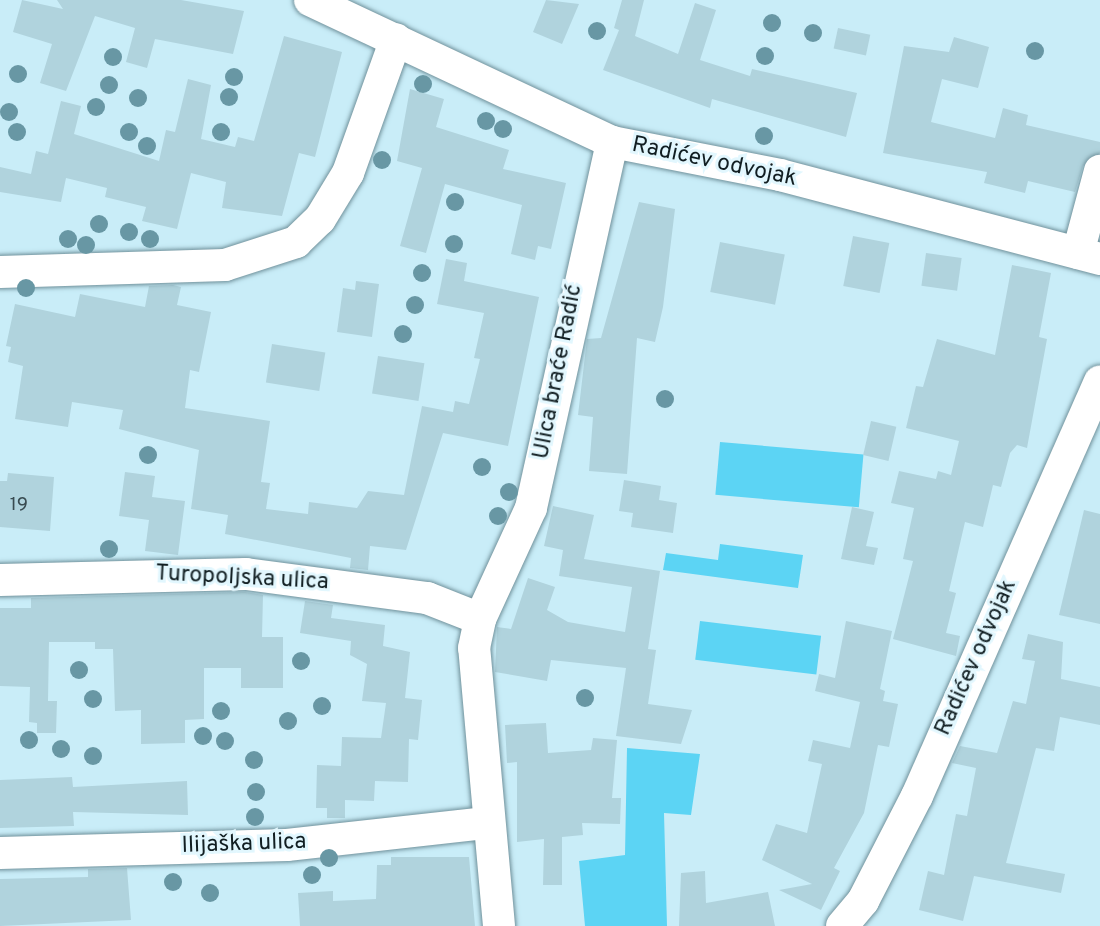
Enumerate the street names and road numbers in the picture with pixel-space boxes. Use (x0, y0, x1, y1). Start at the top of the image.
street label: Radićev odvojak (629, 132, 799, 194)
street label: Ulica braće Radić (529, 282, 589, 462)
street label: Turopoljska ulica (155, 561, 329, 597)
street label: Radićev odvojak (930, 576, 1024, 740)
street label: Ilijaška ulica (181, 829, 307, 861)

